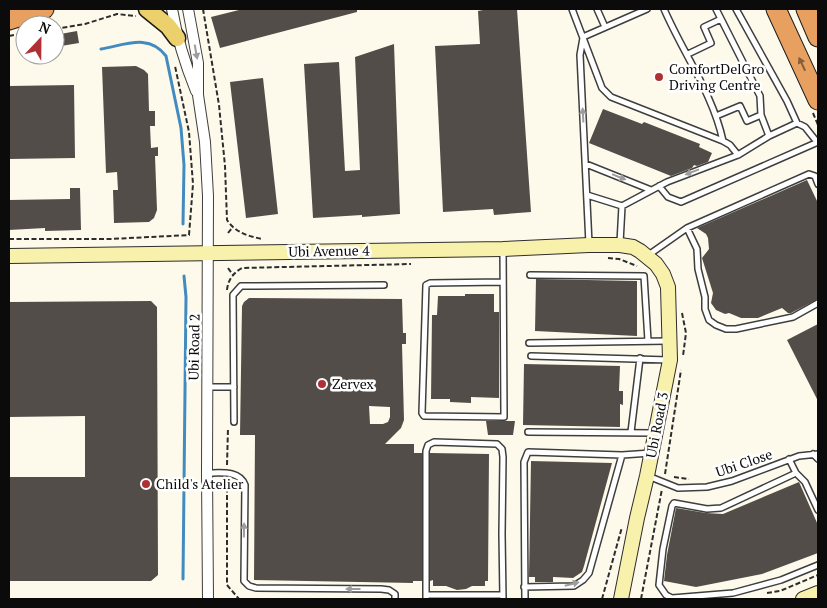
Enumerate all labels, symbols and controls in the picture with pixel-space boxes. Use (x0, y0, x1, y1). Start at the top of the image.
north arrow (15, 15, 65, 65)
text: N (37, 17, 54, 38)
one-way arrow (192, 44, 200, 60)
one-way arrow (797, 57, 805, 71)
place label: ComfortDelGro Driving Centre (669, 59, 765, 94)
marker: ComfortDelGro Driving Centre (653, 71, 665, 83)
one-way arrow (579, 107, 587, 123)
one-way arrow (684, 168, 699, 176)
one-way arrow (612, 173, 627, 181)
street label: Ubi Avenue 4 (288, 240, 370, 261)
street label: Ubi Road 2 (183, 313, 204, 381)
place label: Zervex (332, 374, 374, 393)
marker: Zervex (316, 378, 328, 390)
street label: Ubi Road 3 (641, 390, 672, 459)
street label: Ubi Close (713, 444, 775, 481)
place label: Child's Atelier (156, 474, 244, 493)
marker: Child's Atelier (140, 478, 152, 490)
one-way arrow (240, 522, 248, 538)
one-way arrow (565, 580, 580, 588)
one-way arrow (344, 585, 360, 593)

